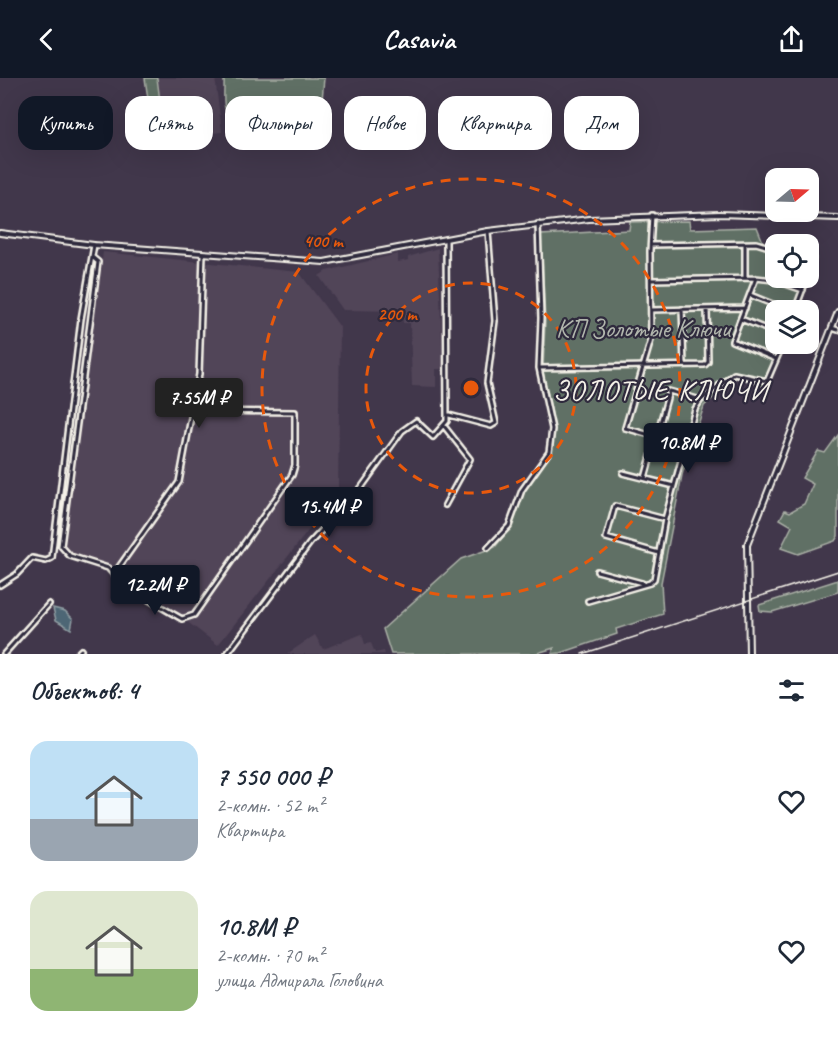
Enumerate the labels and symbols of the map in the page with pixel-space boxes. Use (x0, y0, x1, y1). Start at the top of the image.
north arrow (765, 168, 819, 222)
text: 400 m (304, 230, 344, 252)
text: 200 m (378, 303, 418, 325)
park label: КП Золотые Ключи (556, 312, 733, 345)
district label: ЗОЛОТЫЕ КЛЮЧИ (553, 373, 772, 408)
pin: 7.55M ₽ (144, 378, 254, 429)
centre of rings (461, 378, 481, 398)
pin: 10.8M ₽ (633, 423, 743, 474)
pin: 15.4M ₽ (274, 487, 384, 538)
pin: 12.2M ₽ (100, 565, 210, 616)

